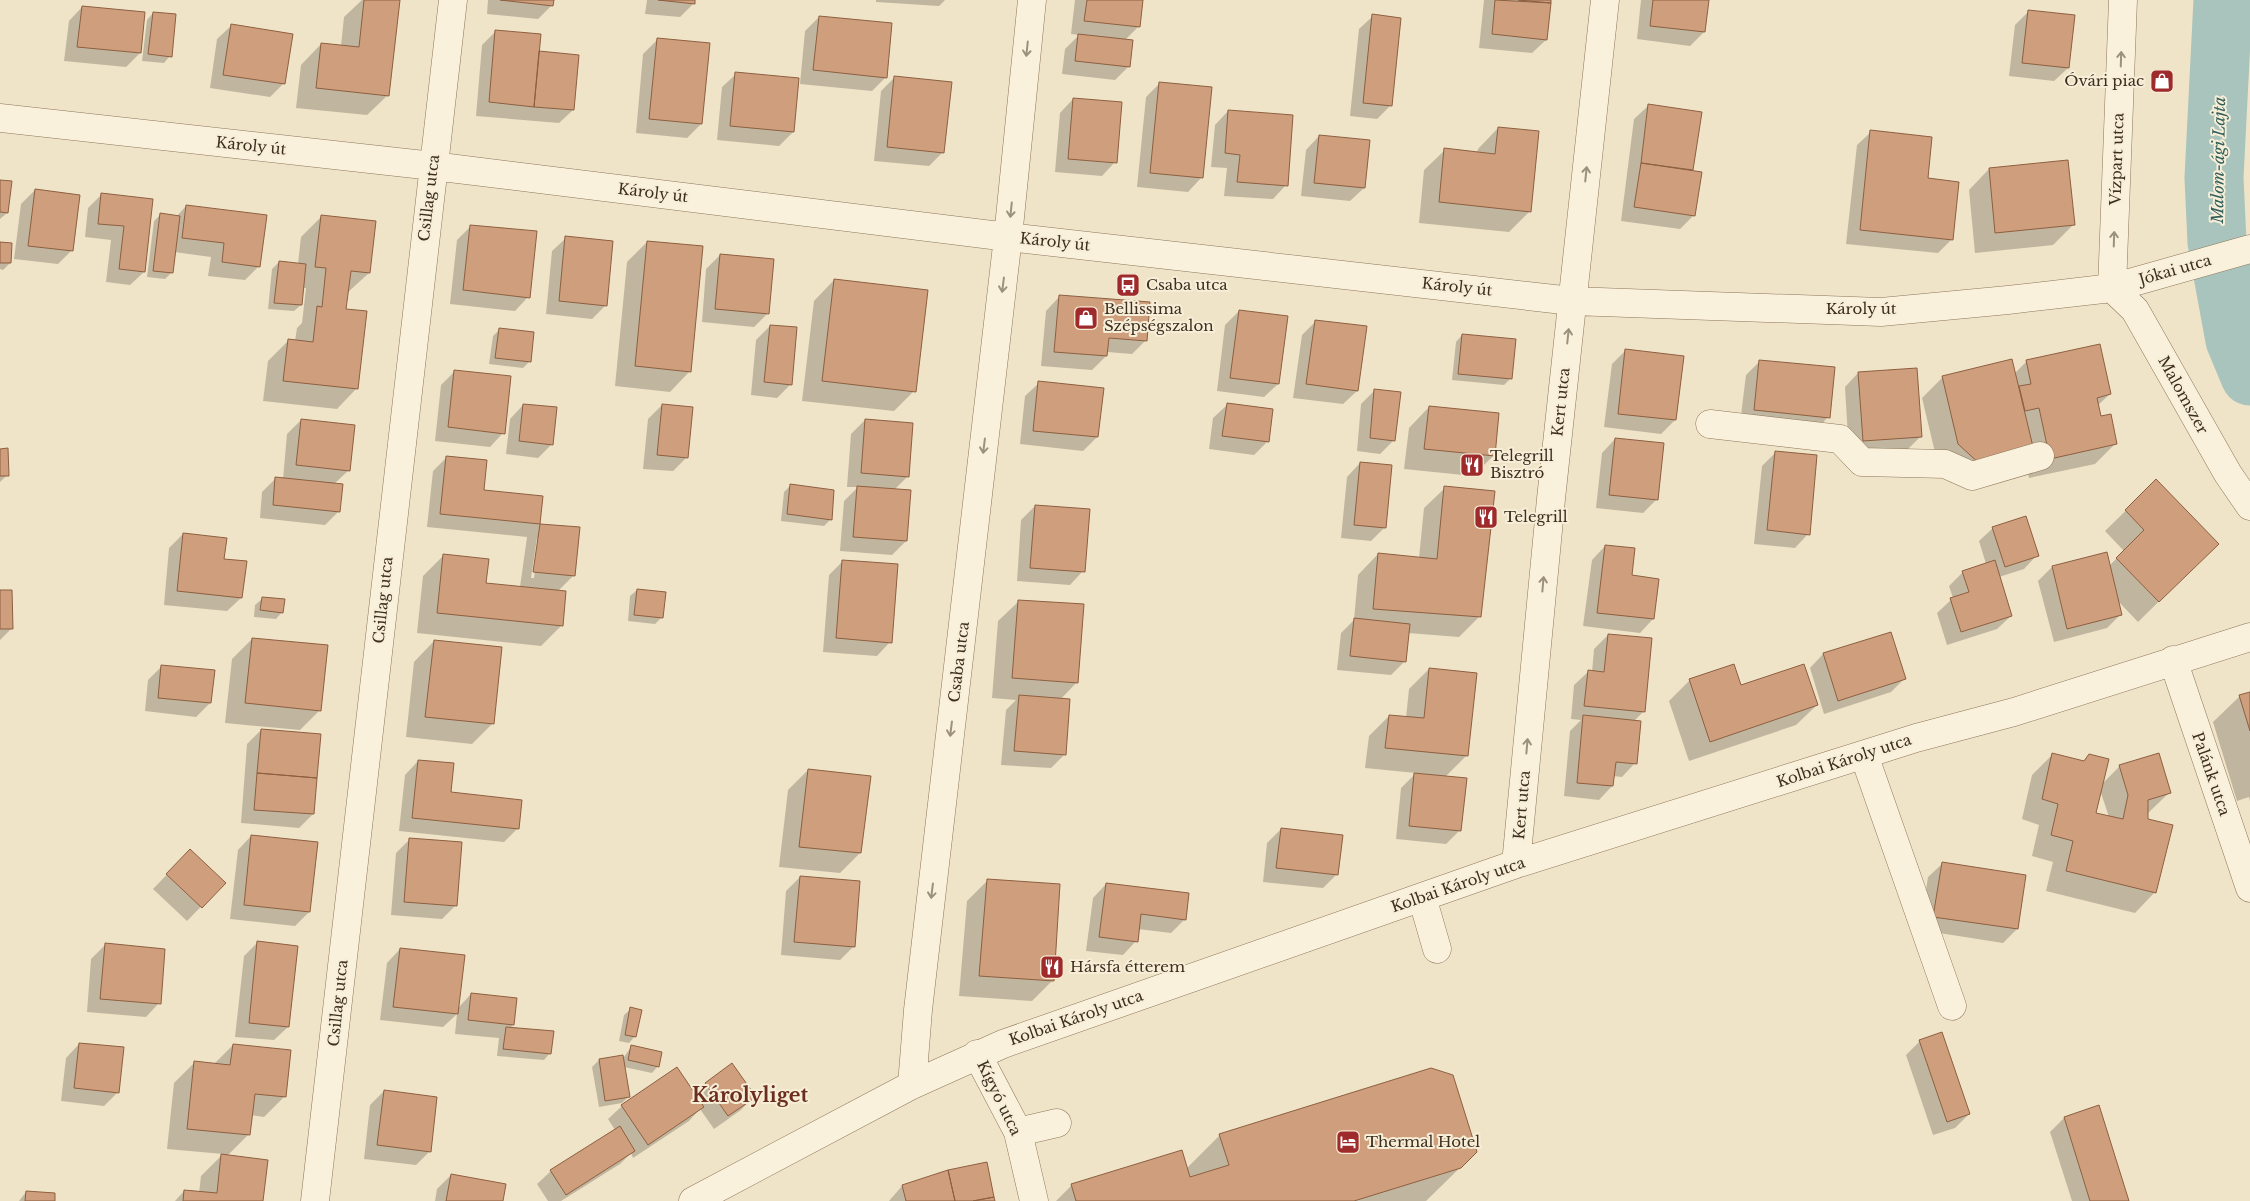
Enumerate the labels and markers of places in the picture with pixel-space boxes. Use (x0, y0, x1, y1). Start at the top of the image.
shop icon: Óvári piac (2149, 68, 2175, 94)
place label: Óvári piac (2064, 71, 2144, 90)
bus stop icon: Csaba utca (1115, 272, 1141, 298)
place label: Csaba utca (1146, 275, 1228, 294)
place label: Bellissima Szépségszalon (1104, 299, 1214, 335)
shop icon: Bellissima Szépségszalon (1073, 305, 1099, 331)
place label: Telegrill Bisztró (1490, 446, 1554, 482)
restaurant icon: Telegrill Bisztró (1459, 452, 1485, 478)
restaurant icon: Telegrill (1473, 504, 1499, 530)
place label: Telegrill (1504, 507, 1568, 526)
restaurant icon: Hársfa étterem (1039, 954, 1065, 980)
place label: Hársfa étterem (1070, 957, 1185, 976)
hotel icon: Thermal Hotel (1335, 1129, 1361, 1155)
place label: Thermal Hotel (1366, 1132, 1480, 1151)

